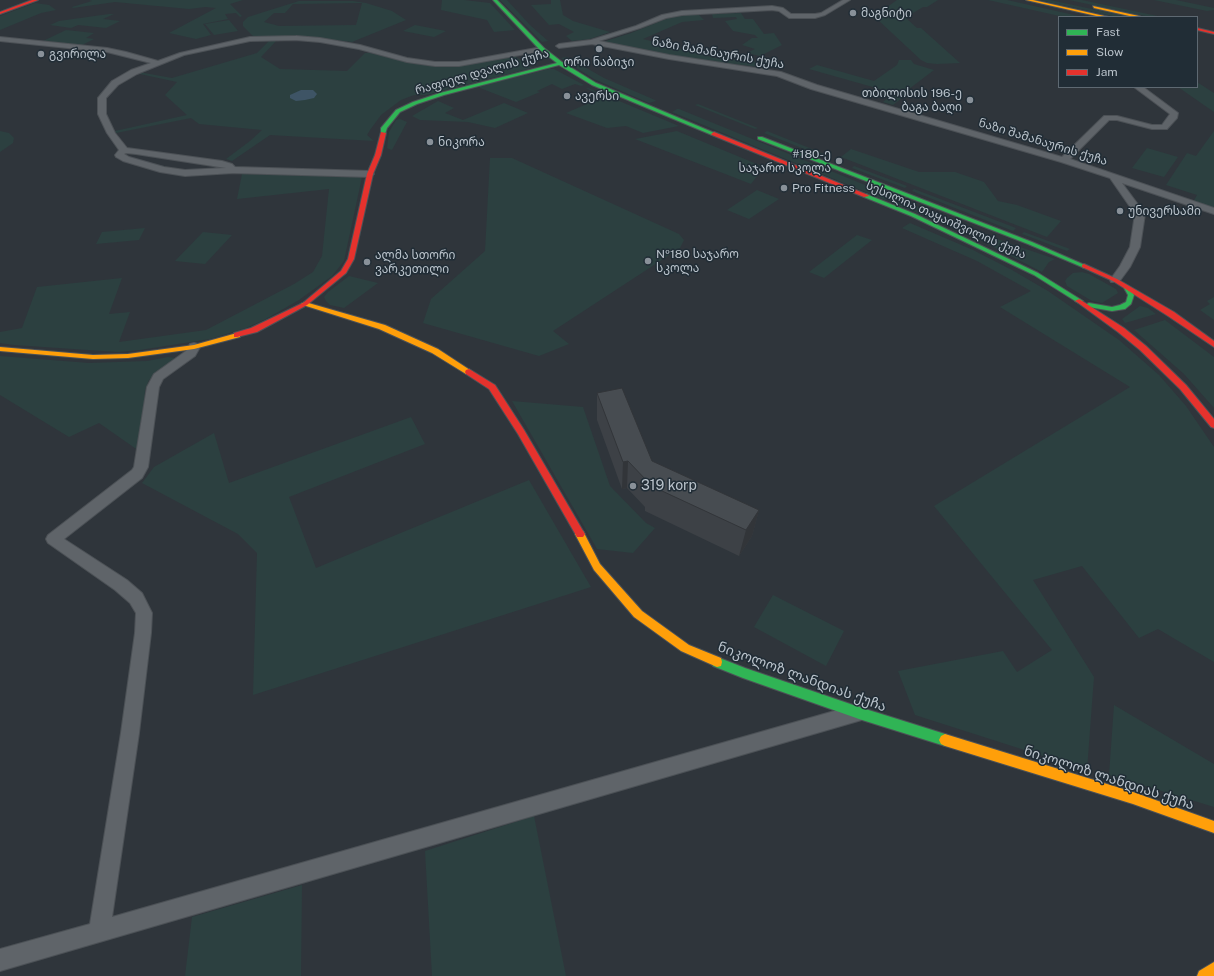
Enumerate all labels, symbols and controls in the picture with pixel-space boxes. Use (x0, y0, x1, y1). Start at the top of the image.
place label: მაგნიტი (861, 6, 912, 20)
marker: მაგნიტი (848, 8, 858, 18)
legend (1058, 16, 1198, 88)
text: Fast (1096, 25, 1120, 39)
street label: ნაზი შამანაურის ქუჩა (651, 34, 785, 72)
marker: ორი ნაბიჯი (594, 44, 604, 54)
text: Slow (1096, 45, 1123, 59)
street label: რაფიელ დვალის ქუჩა (414, 46, 550, 98)
place label: გვირილა (49, 47, 106, 61)
marker: გვირილა (36, 49, 46, 59)
place label: ორი ნაბიჯი (564, 55, 634, 69)
text: Jam (1096, 65, 1118, 79)
place label: თბილისის 196-ე ბაგა ბაღი (862, 86, 962, 114)
place label: ავერსი (575, 89, 619, 103)
marker: ავერსი (562, 91, 572, 101)
marker: თბილისის 196-ე ბაგა ბაღი (965, 95, 975, 105)
street label: ნაზი შამანაურის ქუჩა (977, 116, 1109, 168)
place label: ნიკორა (438, 135, 485, 149)
marker: ნიკორა (425, 137, 435, 147)
place label: #180-ე საჯარო სკოლა (739, 147, 831, 175)
marker: #180-ე საჯარო სკოლა (834, 156, 844, 166)
street label: სესილია თაყაიშვილის ქუჩა (863, 178, 1029, 262)
place label: Pro Fitness (792, 181, 855, 195)
marker: Pro Fitness (779, 183, 789, 193)
place label: უნივერსამი (1128, 204, 1201, 218)
marker: უნივერსამი (1115, 206, 1125, 216)
place label: №180 საჯარო სკოლა (656, 247, 739, 275)
place label: ალმა სთორი ვარკეთილი (375, 248, 455, 276)
marker: №180 საჯარო სკოლა (643, 256, 653, 266)
marker: ალმა სთორი ვარკეთილი (362, 257, 372, 267)
place label: 319 korp (641, 478, 697, 494)
marker: 319 korp (628, 481, 638, 491)
street label: ნიკოლოზ ლანდიას ქუჩა (715, 639, 889, 715)
street label: ნიკოლოზ ლანდიას ქუჩა (1022, 742, 1196, 814)

